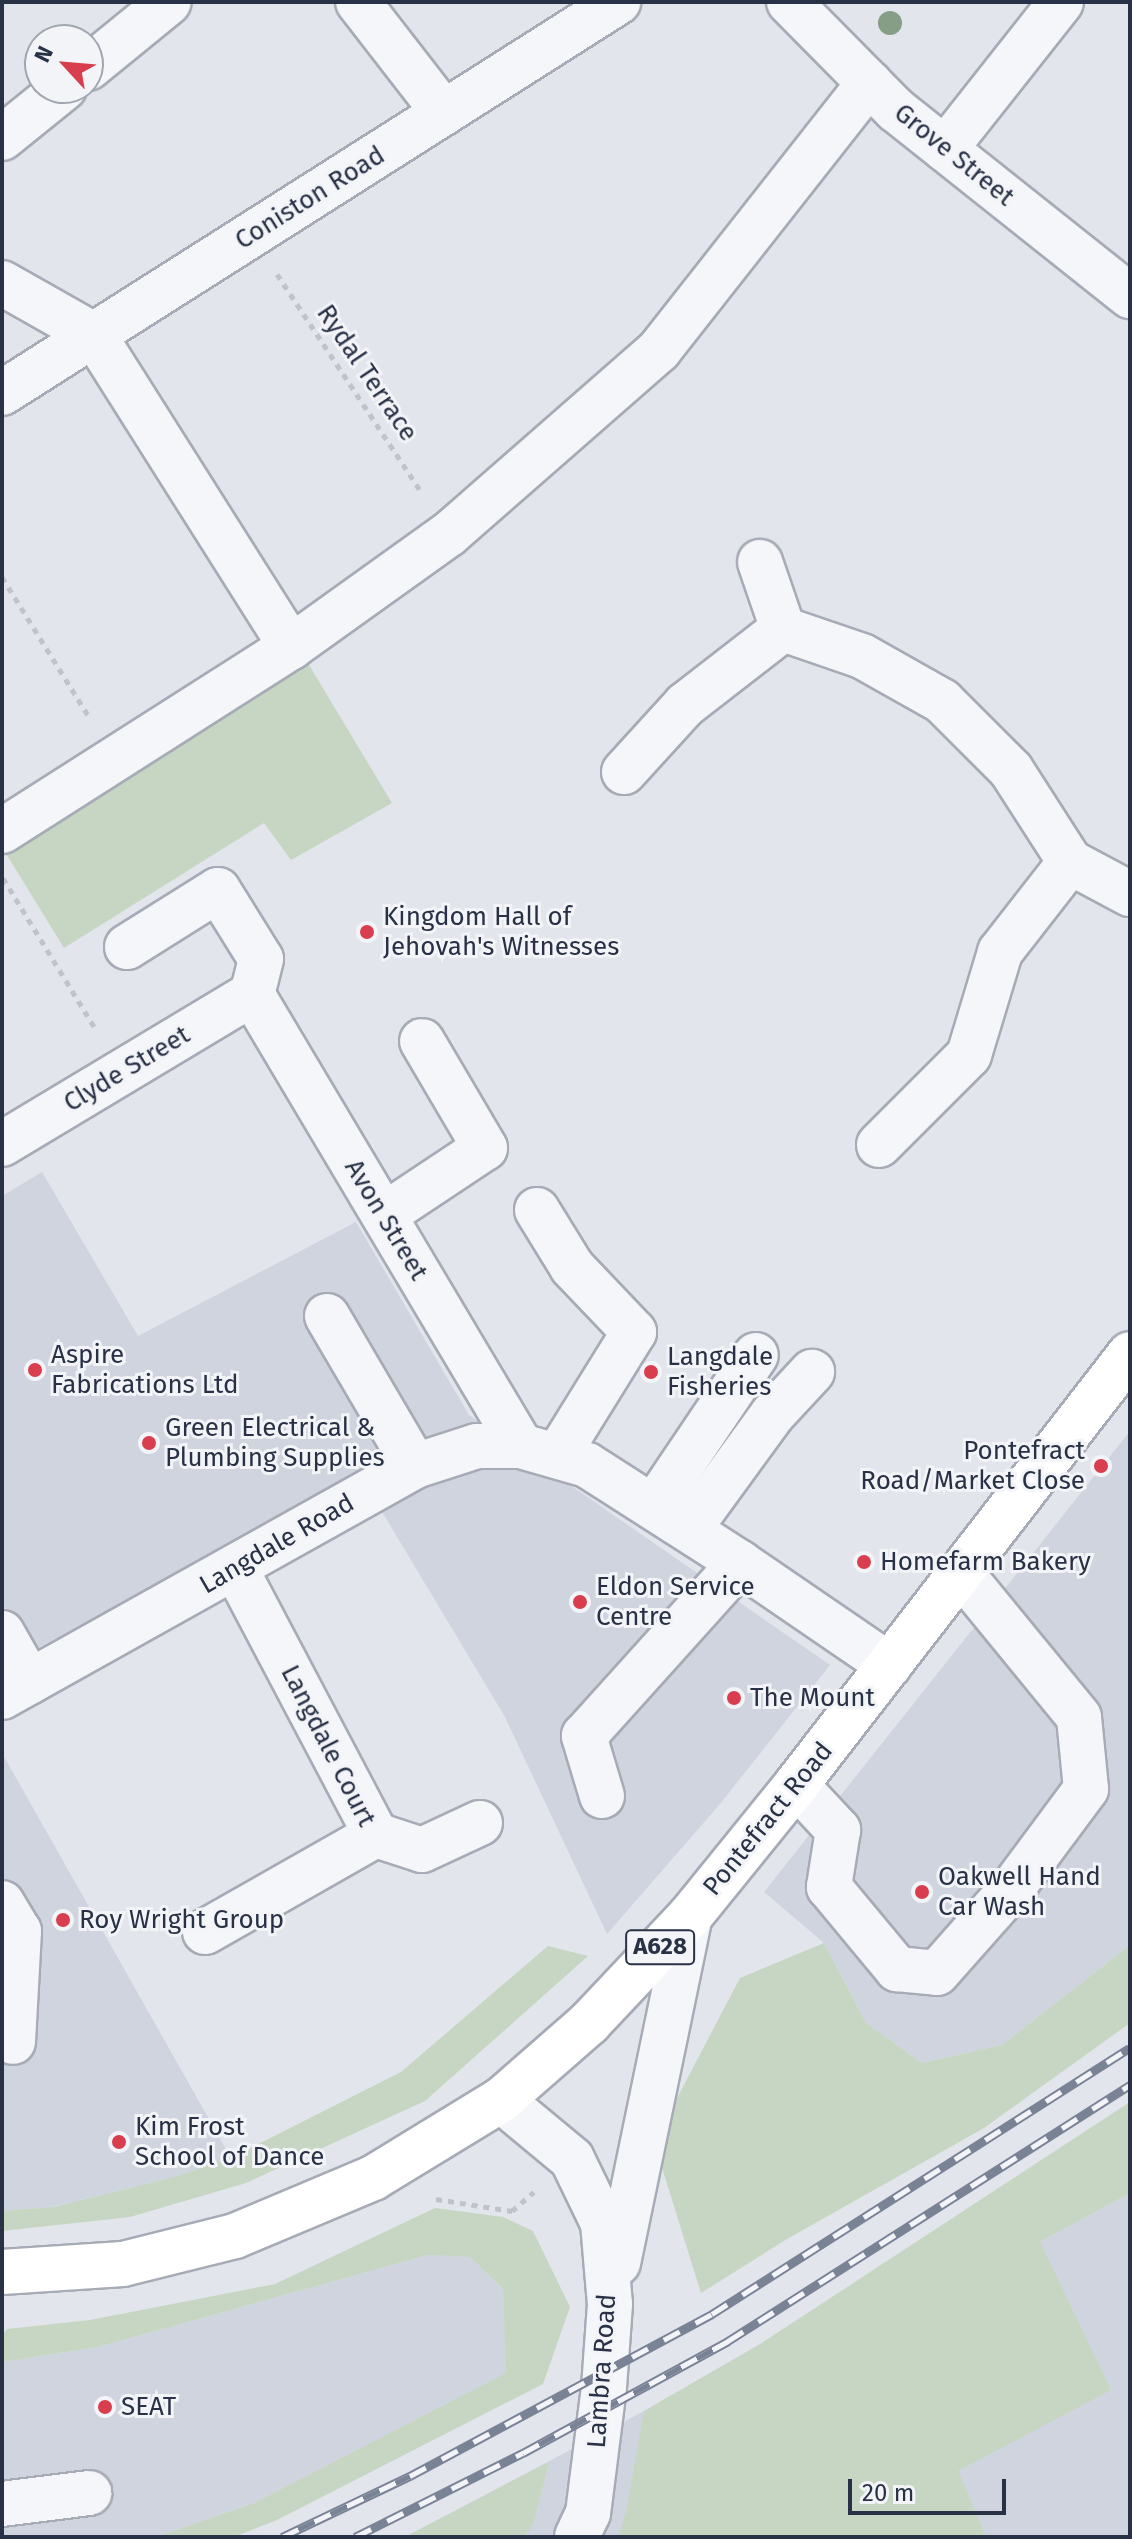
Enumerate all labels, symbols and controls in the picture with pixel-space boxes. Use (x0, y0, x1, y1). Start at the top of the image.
north arrow (24, 24, 104, 104)
text: N (28, 42, 59, 67)
street label: Grove Street (888, 97, 1020, 213)
street label: Coniston Road (230, 140, 390, 256)
street label: Rydal Terrace (310, 299, 424, 447)
place label: Kingdom Hall of Jehovah's Witnesses (383, 901, 619, 962)
marker: Kingdom Hall of Jehovah's Witnesses (358, 923, 376, 941)
street label: Clyde Street (58, 1019, 196, 1119)
street label: Avon Street (338, 1154, 434, 1286)
place label: Aspire Fabrications Ltd (51, 1339, 239, 1400)
place label: Langdale Fisheries (667, 1341, 773, 1402)
marker: Aspire Fabrications Ltd (26, 1361, 44, 1379)
marker: Langdale Fisheries (642, 1363, 660, 1381)
place label: Green Electrical & Plumbing Supplies (165, 1412, 385, 1474)
marker: Green Electrical & Plumbing Supplies (140, 1434, 158, 1452)
place label: Pontefract Road/Market Close (860, 1435, 1085, 1496)
marker: Pontefract Road/Market Close (1092, 1457, 1110, 1475)
street label: Langdale Road (194, 1487, 360, 1601)
place label: Homefarm Bakery (880, 1546, 1091, 1578)
marker: Homefarm Bakery (855, 1553, 873, 1571)
place label: Eldon Service Centre (596, 1571, 755, 1632)
marker: Eldon Service Centre (571, 1593, 589, 1611)
street label: Langdale Court (274, 1660, 382, 1832)
place label: The Mount (750, 1682, 875, 1714)
marker: The Mount (725, 1689, 743, 1707)
street label: Pontefract Road (697, 1736, 839, 1902)
place label: Oakwell Hand Car Wash (938, 1861, 1101, 1922)
marker: Oakwell Hand Car Wash (913, 1883, 931, 1901)
place label: Roy Wright Group (79, 1904, 284, 1936)
marker: Roy Wright Group (54, 1911, 72, 1929)
road number: A628 (624, 1927, 696, 1967)
place label: Kim Frost School of Dance (135, 2111, 324, 2172)
marker: Kim Frost School of Dance (110, 2133, 128, 2151)
street label: Lambra Road (581, 2293, 623, 2449)
place label: SEAT (121, 2391, 176, 2423)
marker: SEAT (96, 2398, 114, 2416)
scale bar (852, 2463, 1010, 2513)
text: 20 m (862, 2479, 914, 2507)

